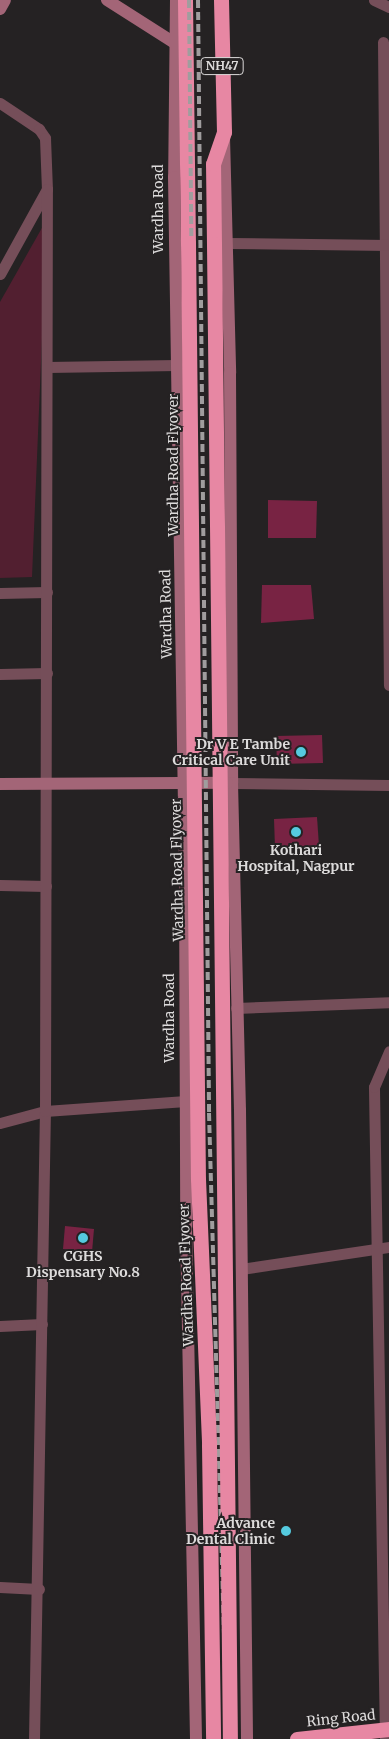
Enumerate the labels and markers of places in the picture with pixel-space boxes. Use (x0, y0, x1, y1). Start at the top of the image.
place label: Dr V E Tambe Critical Care Unit (172, 736, 290, 769)
marker: Dr V E Tambe Critical Care Unit (294, 745, 308, 759)
marker: Kothari Hospital, Nagpur (289, 825, 303, 839)
place label: Kothari Hospital, Nagpur (237, 842, 355, 874)
marker: CGHS Dispensary No.8 (76, 1231, 90, 1245)
place label: CGHS Dispensary No.8 (26, 1248, 140, 1280)
place label: Advance Dental Clinic (186, 1515, 275, 1548)
marker: Advance Dental Clinic (279, 1524, 293, 1538)

